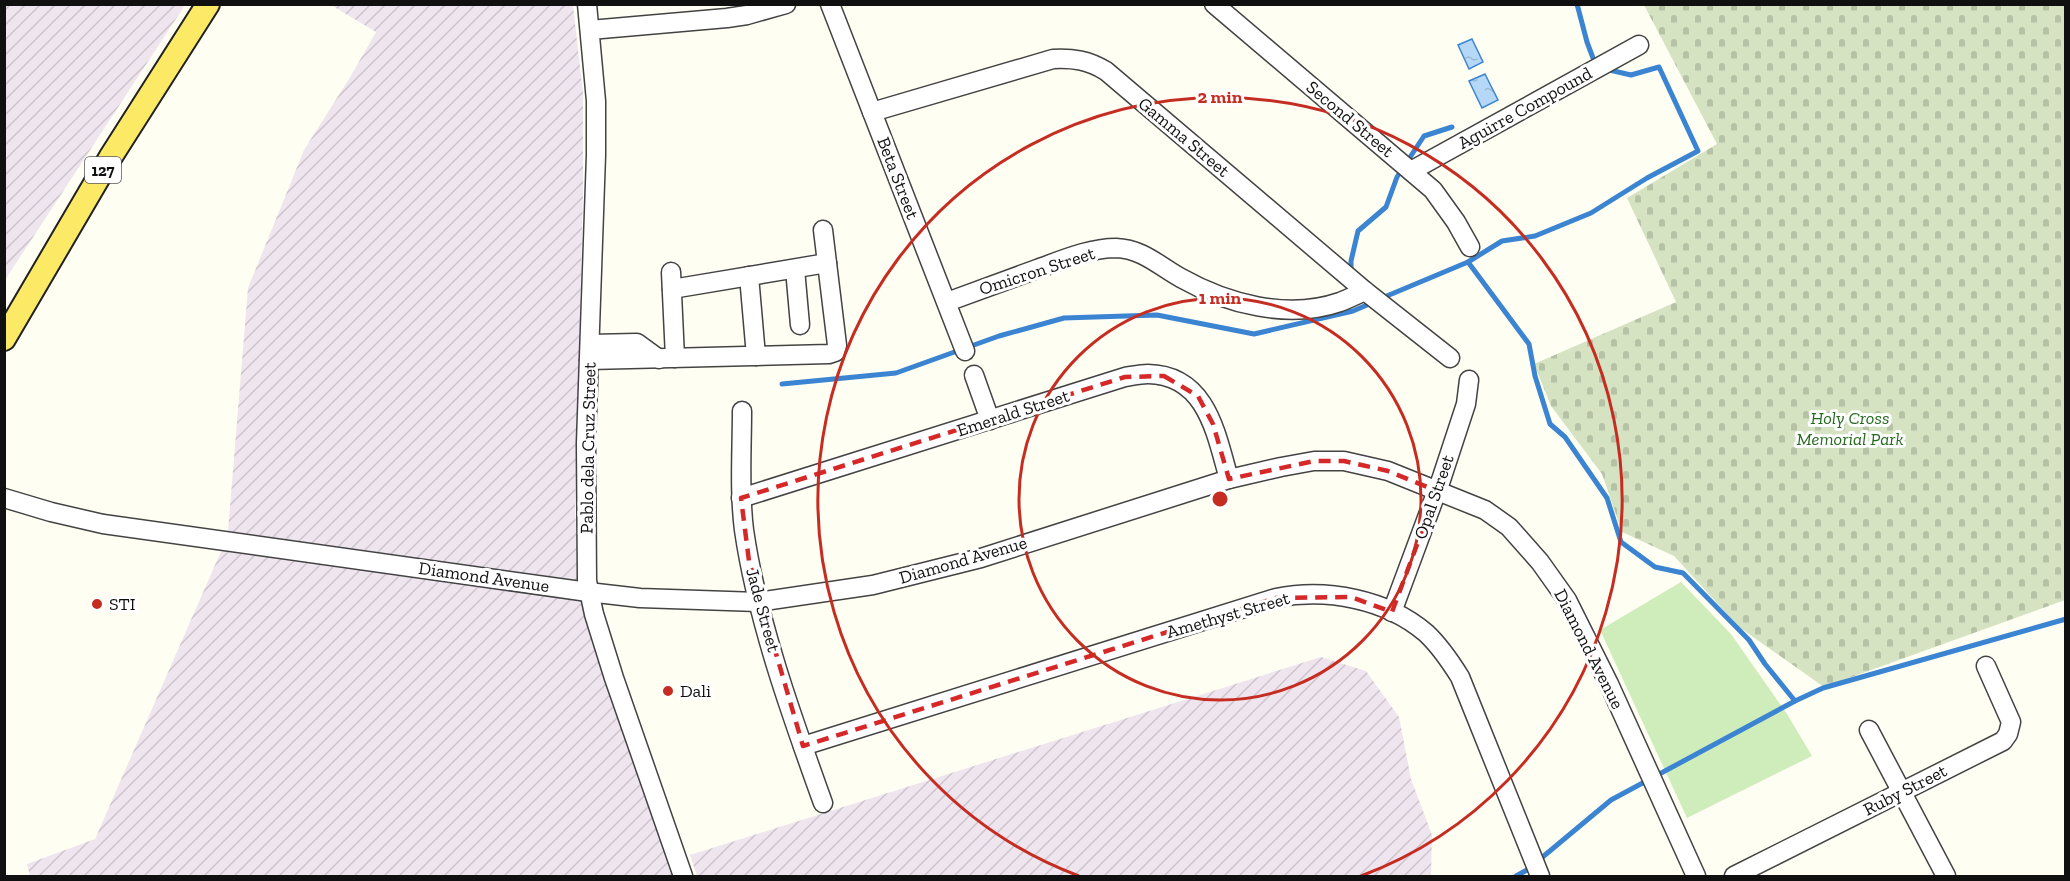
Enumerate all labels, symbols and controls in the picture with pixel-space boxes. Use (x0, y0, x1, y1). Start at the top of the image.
street label: Aguirre Compound (1454, 62, 1596, 154)
street label: Second Street (1302, 76, 1398, 162)
text: 2 min (1198, 86, 1243, 108)
street label: Gamma Street (1134, 92, 1234, 182)
street label: Beta Street (872, 134, 924, 222)
road number: 127 (85, 157, 121, 183)
street label: Omicron Street (976, 242, 1098, 300)
text: 1 min (1199, 287, 1242, 309)
street label: Pablo dela Cruz Street (576, 362, 601, 534)
street label: Emerald Street (954, 384, 1072, 442)
park label: Holy Cross Memorial Park (1797, 407, 1903, 450)
street label: Opal Street (1409, 452, 1459, 542)
centre of rings (1210, 489, 1230, 509)
street label: Diamond Avenue (897, 531, 1029, 589)
street label: Diamond Avenue (417, 557, 551, 597)
street label: Jade Street (741, 565, 785, 655)
street label: Diamond Avenue (1549, 585, 1629, 713)
street label: Amethyst Street (1164, 587, 1292, 643)
place label: STI (109, 593, 136, 615)
marker: STI (90, 597, 104, 611)
place label: Dali (680, 680, 711, 702)
marker: Dali (661, 684, 675, 698)
street label: Ruby Street (1860, 759, 1951, 820)

